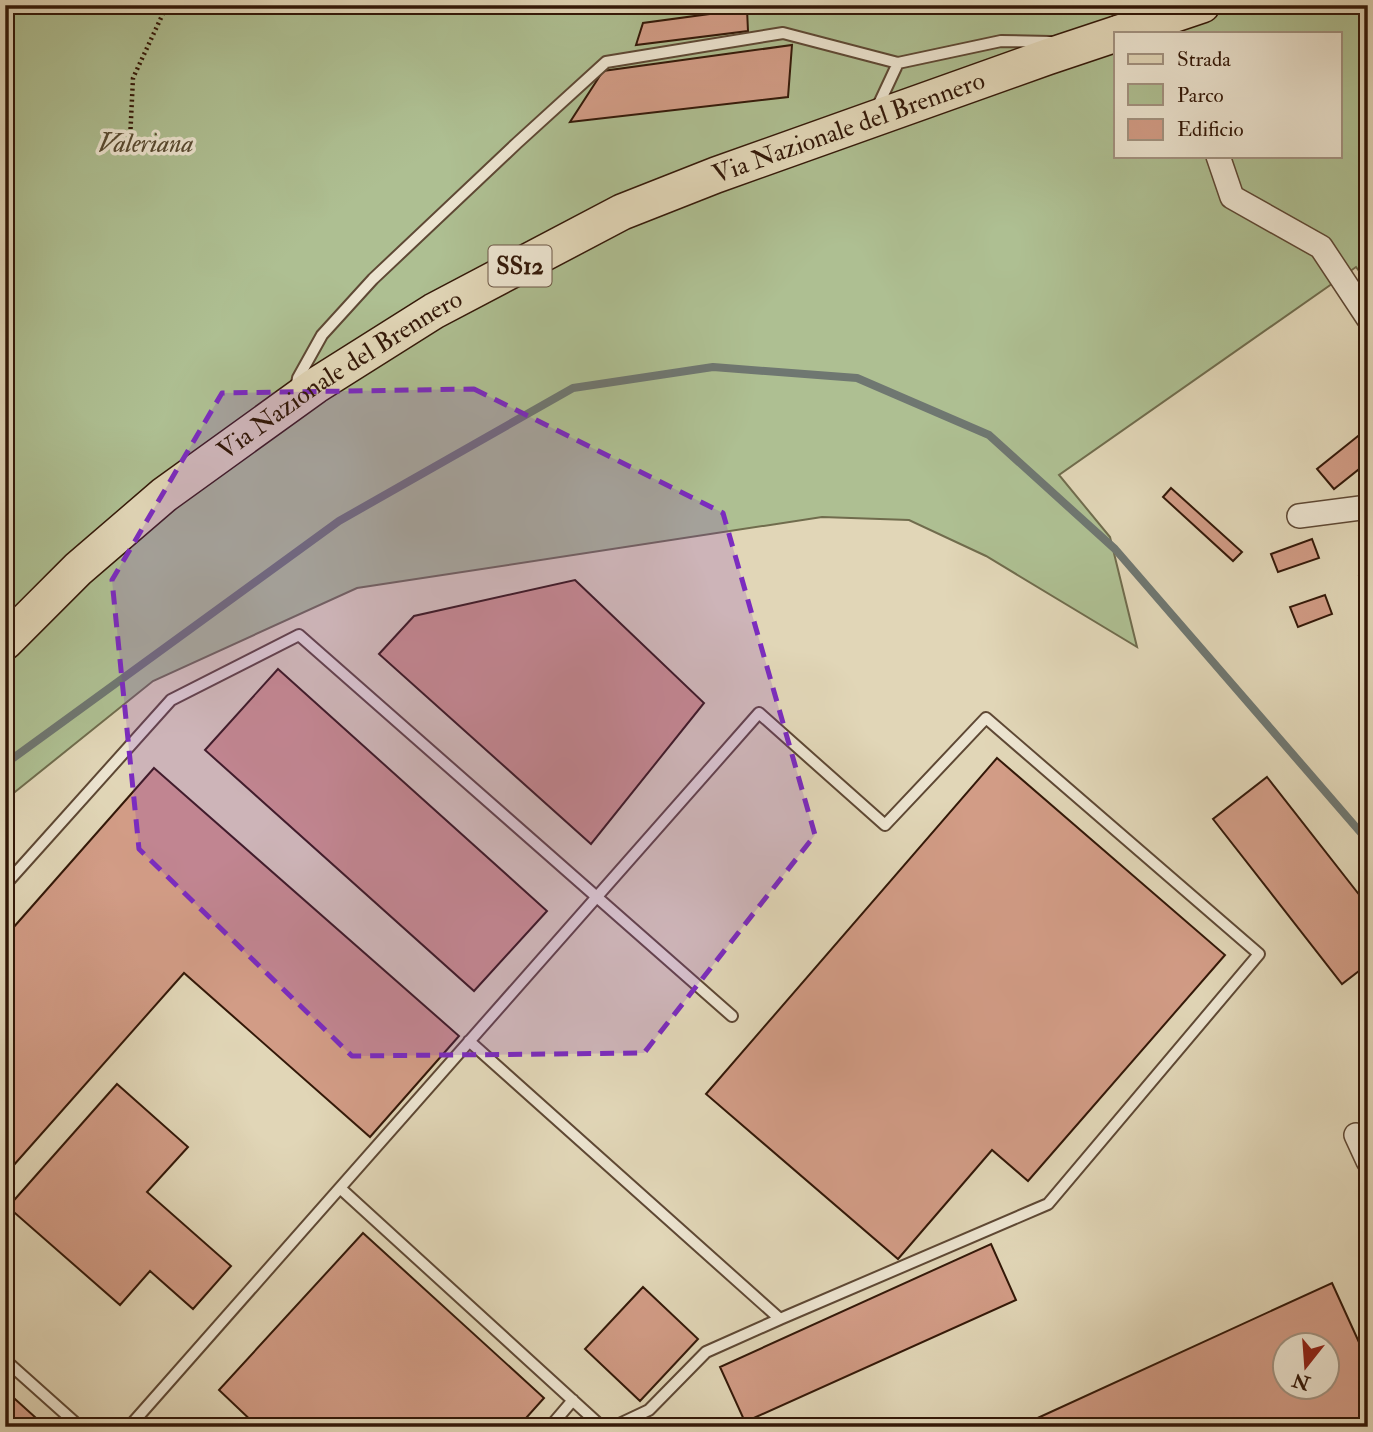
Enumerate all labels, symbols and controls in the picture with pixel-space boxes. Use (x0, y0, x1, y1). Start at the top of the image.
legend (1114, 32, 1342, 158)
text: Strada (1177, 46, 1231, 73)
street label: Via Nazionale del Brennero (708, 64, 989, 191)
text: Parco (1177, 82, 1224, 109)
text: Edificio (1177, 116, 1244, 143)
park label: Valeriana (98, 128, 194, 160)
road number: SS12 (489, 246, 552, 286)
street label: Via Nazionale del Brennero (211, 283, 468, 467)
north arrow (1272, 1330, 1342, 1400)
text: N (1289, 1367, 1314, 1396)

